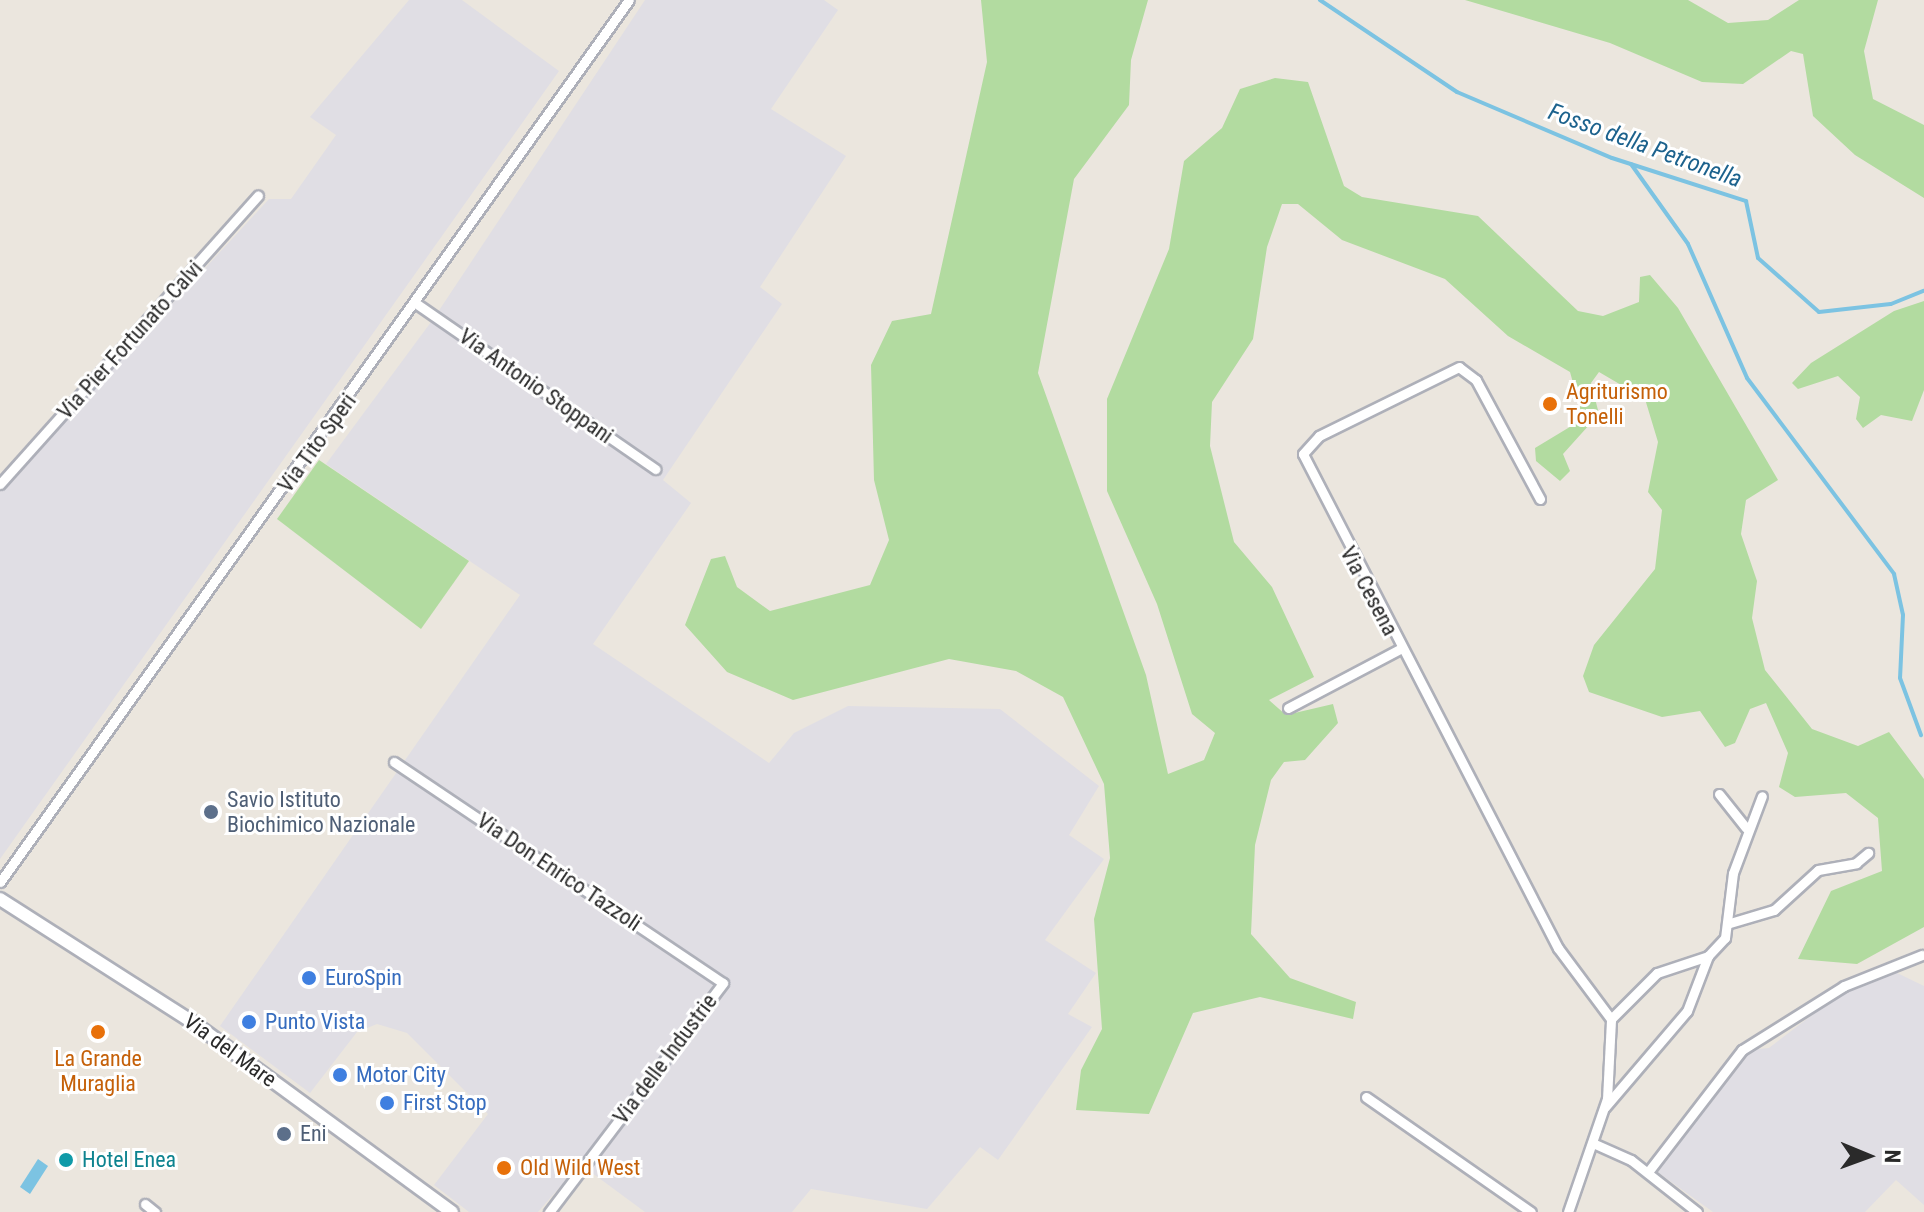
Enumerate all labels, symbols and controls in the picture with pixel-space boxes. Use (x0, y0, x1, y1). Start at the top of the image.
water label: Fosso della Petronella (1544, 98, 1746, 194)
street label: Via Pier Fortunato Calvi (52, 255, 208, 425)
street label: Via Antonio Stoppani (454, 323, 618, 449)
place label: Agriturismo Tonelli (1566, 378, 1668, 430)
street label: Via Tito Speri (272, 388, 362, 498)
marker: Agriturismo Tonelli (1541, 395, 1559, 413)
street label: Via Cesena (1335, 542, 1403, 640)
place label: Savio Istituto Biochimico Nazionale (227, 786, 415, 838)
marker: Savio Istituto Biochimico Nazionale (202, 803, 220, 821)
street label: Via Don Enrico Tazzoli (472, 807, 646, 937)
place label: EuroSpin (325, 965, 402, 991)
marker: EuroSpin (300, 969, 318, 987)
street label: Via delle Industrie (608, 989, 722, 1129)
street label: Via del Mare (178, 1008, 282, 1092)
place label: Punto Vista (265, 1009, 365, 1035)
marker: Punto Vista (240, 1013, 258, 1031)
marker: La Grande Muraglia (89, 1023, 107, 1041)
place label: La Grande Muraglia (54, 1045, 142, 1096)
place label: Motor City (356, 1062, 446, 1088)
marker: Motor City (331, 1066, 349, 1084)
place label: First Stop (403, 1090, 487, 1116)
marker: First Stop (378, 1094, 396, 1112)
north arrow (1828, 1116, 1908, 1196)
place label: Eni (300, 1121, 327, 1147)
marker: Eni (275, 1125, 293, 1143)
place label: Hotel Enea (82, 1147, 176, 1173)
text: N (1880, 1149, 1905, 1163)
marker: Hotel Enea (57, 1151, 75, 1169)
place label: Old Wild West (520, 1155, 640, 1181)
marker: Old Wild West (495, 1159, 513, 1177)

